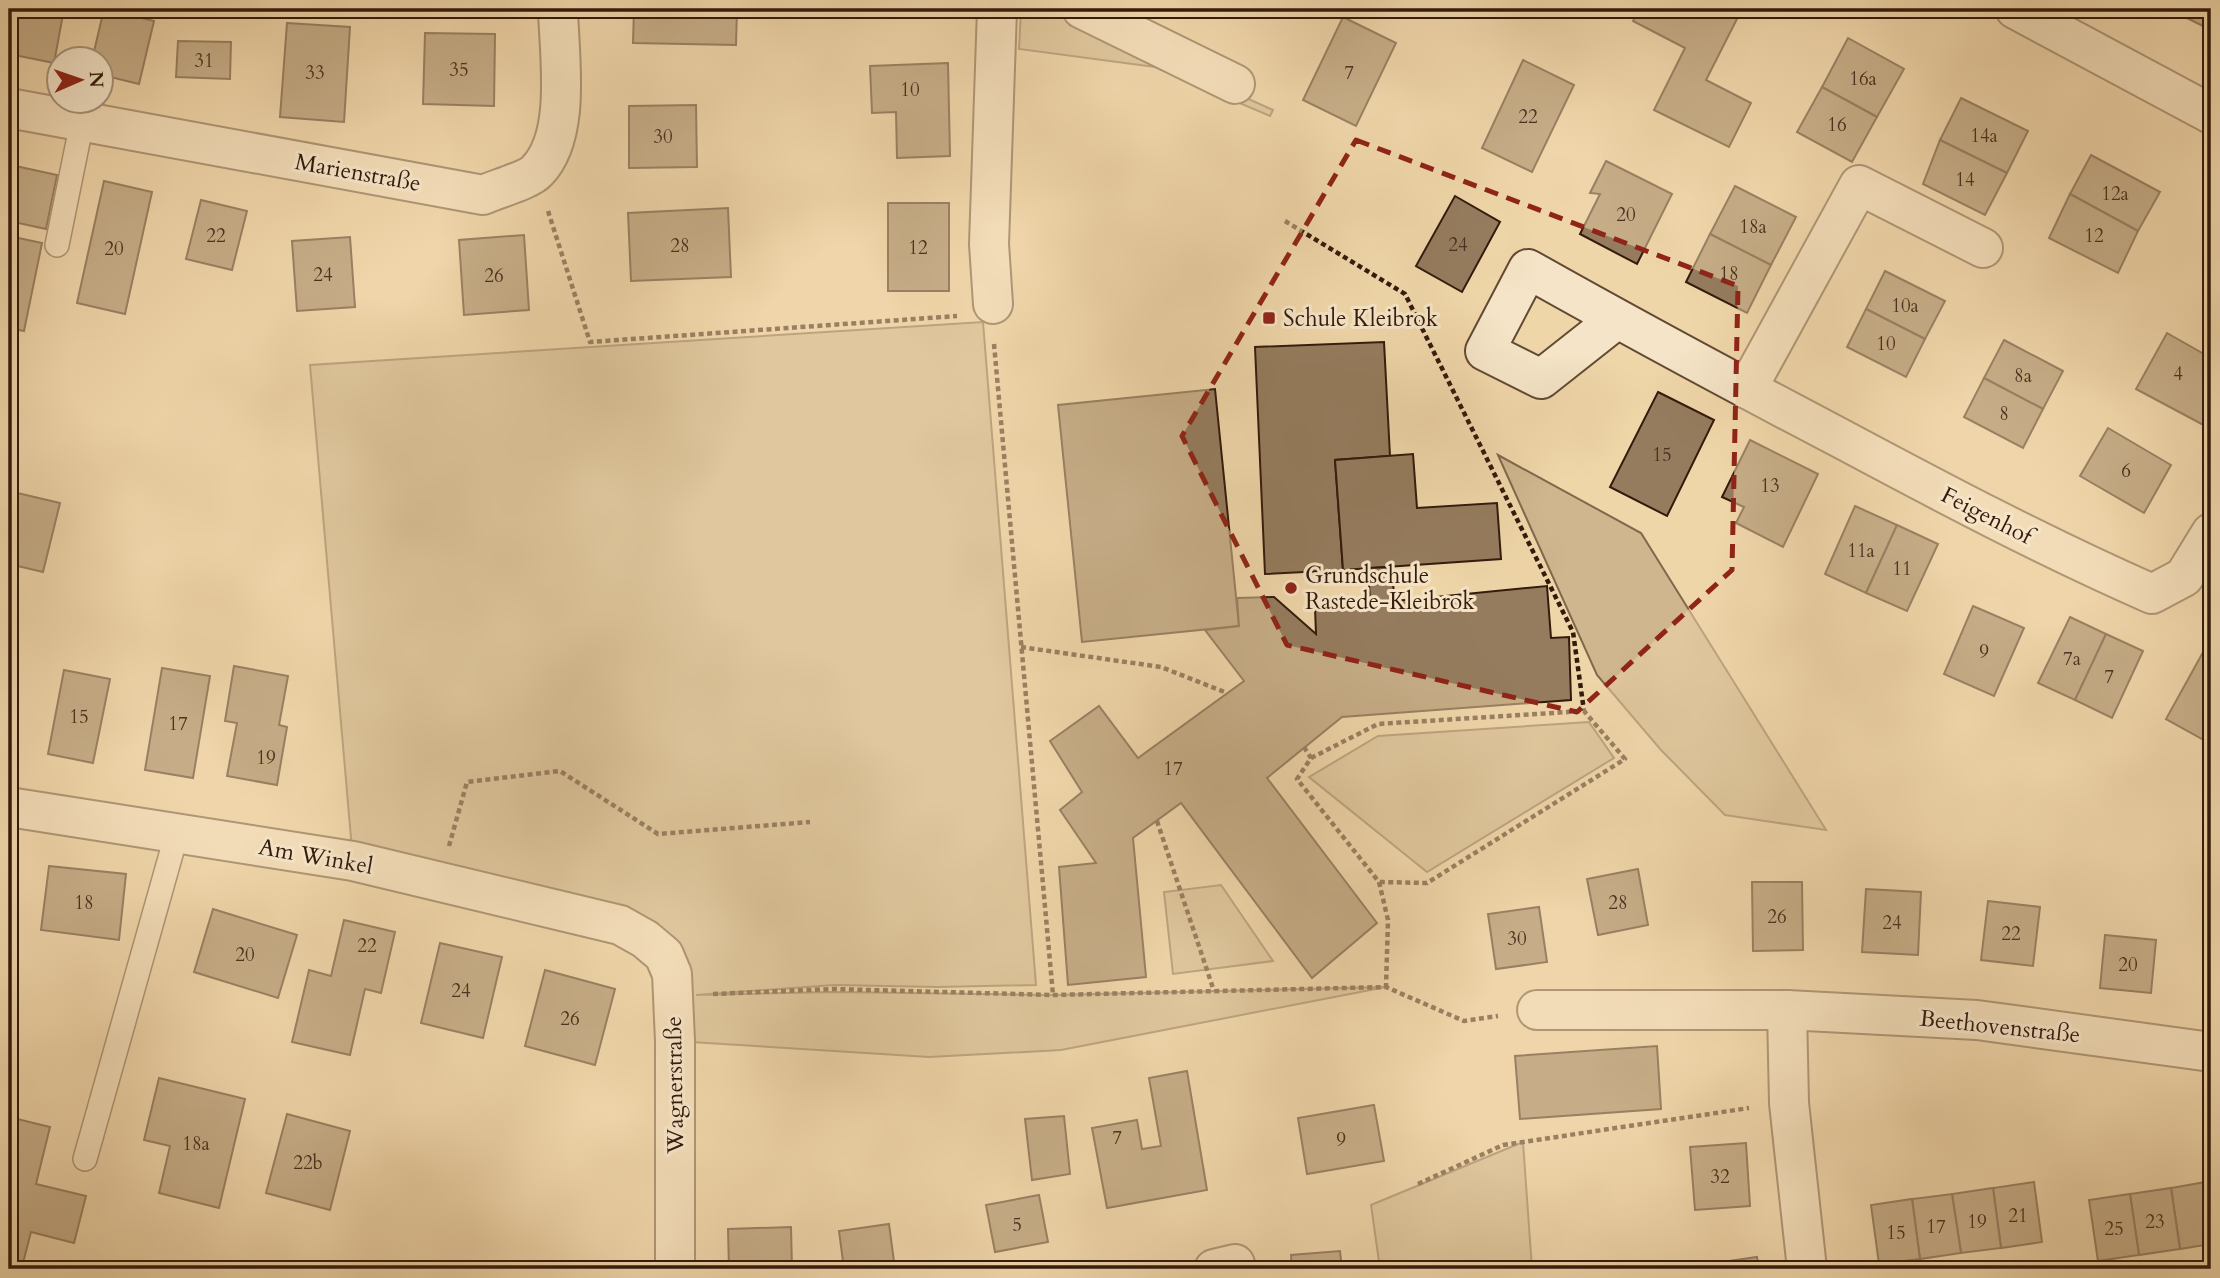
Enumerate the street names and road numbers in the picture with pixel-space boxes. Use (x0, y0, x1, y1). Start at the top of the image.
street label: Marienstraße (292, 146, 423, 199)
street label: Feigenhof (1936, 479, 2041, 553)
street label: Am Winkel (256, 831, 376, 882)
street label: Beethovenstraße (1918, 1003, 2082, 1050)
street label: Wagnerstraße (658, 1016, 691, 1155)

